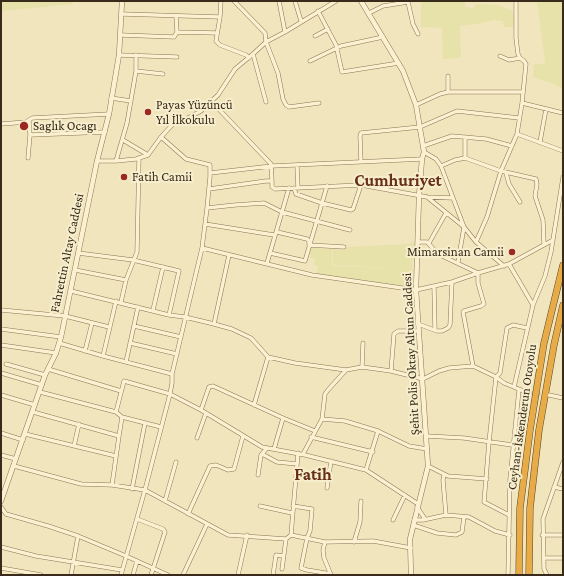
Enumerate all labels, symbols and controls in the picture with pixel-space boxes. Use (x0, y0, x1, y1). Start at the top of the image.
place label: Payas Yüzüncü Yıl İlkokulu (156, 97, 233, 128)
marker: Payas Yüzüncü Yıl İlkokulu (143, 107, 153, 117)
place label: Saglık Ocagı (33, 118, 97, 134)
marker: Saglık Ocagı (18, 120, 30, 132)
place label: Fatih Camii (132, 169, 192, 185)
district label: Cumhuriyet (354, 171, 442, 191)
marker: Fatih Camii (119, 172, 129, 182)
street label: Fahrettin Altay Caddesi (47, 192, 87, 314)
place label: Mimarsinan Camii (407, 244, 504, 260)
marker: Mimarsinan Camii (507, 247, 517, 257)
street label: Şehit Polis Oktay Altun Caddesi (399, 272, 423, 436)
street label: Ceyhan-İskenderun Otoyolu (504, 343, 540, 491)
district label: Fatih (294, 465, 332, 485)

